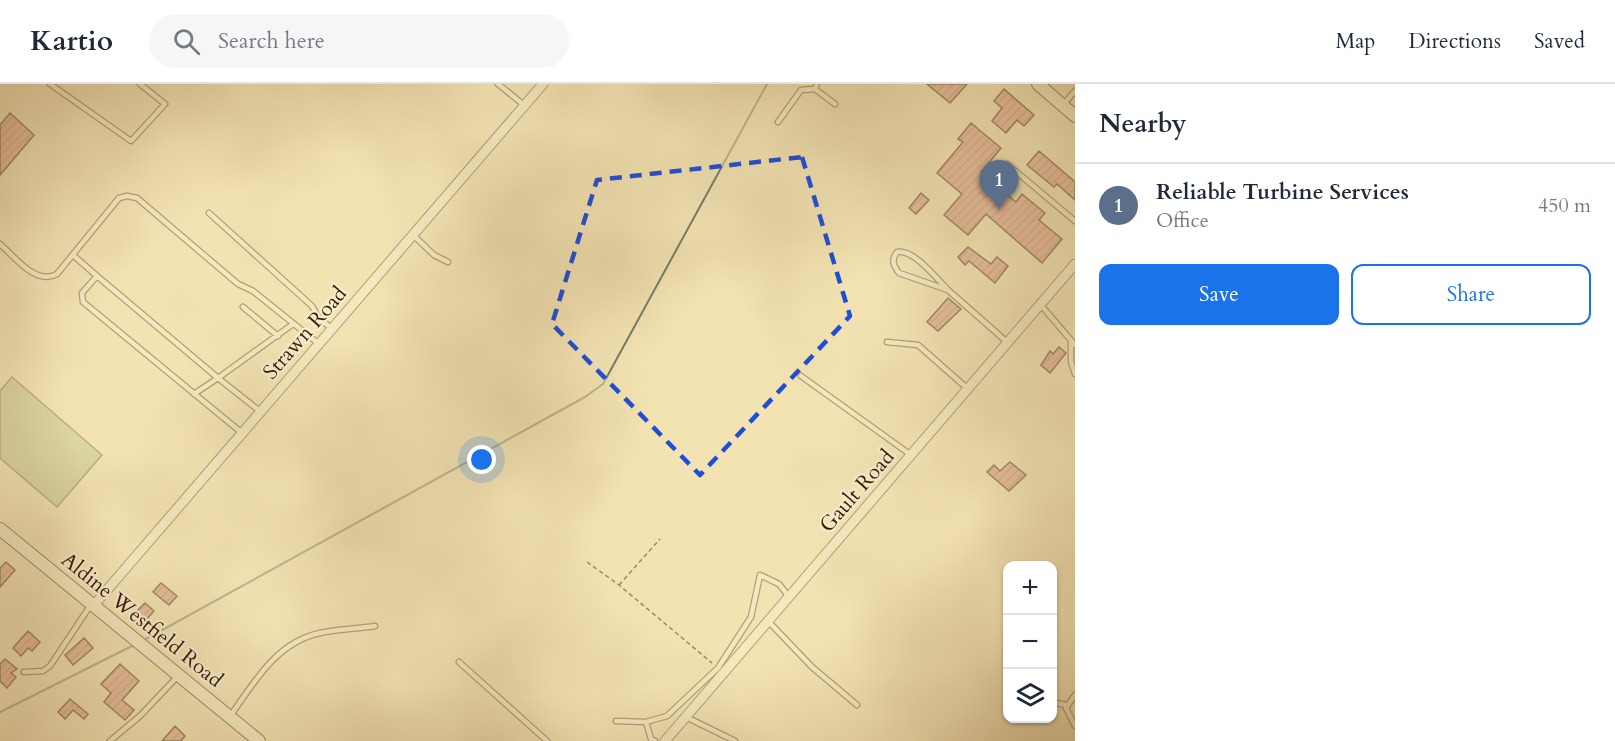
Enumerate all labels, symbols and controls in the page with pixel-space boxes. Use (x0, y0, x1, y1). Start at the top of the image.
search box (149, 14, 569, 68)
text: Kartio (30, 22, 113, 60)
icon: search (170, 25, 203, 58)
text: Search here (218, 26, 325, 56)
text: Map (1335, 27, 1375, 56)
text: Directions (1408, 27, 1501, 56)
text: Saved (1534, 27, 1585, 56)
text: Nearby (1099, 106, 1187, 141)
pin: 1 (980, 160, 1018, 210)
text: Reliable Turbine Services (1156, 177, 1409, 207)
text: 1 (1113, 192, 1124, 219)
text: 450 m (1538, 192, 1591, 219)
text: Office (1156, 207, 1209, 234)
button: Save (1099, 264, 1339, 325)
button: Share (1351, 264, 1591, 325)
street label: Strawn Road (257, 280, 353, 386)
street label: Gault Road (813, 443, 901, 539)
your location (467, 445, 496, 474)
street label: Aldine Westfield Road (55, 546, 229, 694)
map controls (1003, 561, 1057, 723)
button: + (1003, 561, 1057, 615)
button: − (1003, 615, 1057, 669)
button: layers (1003, 669, 1057, 723)

